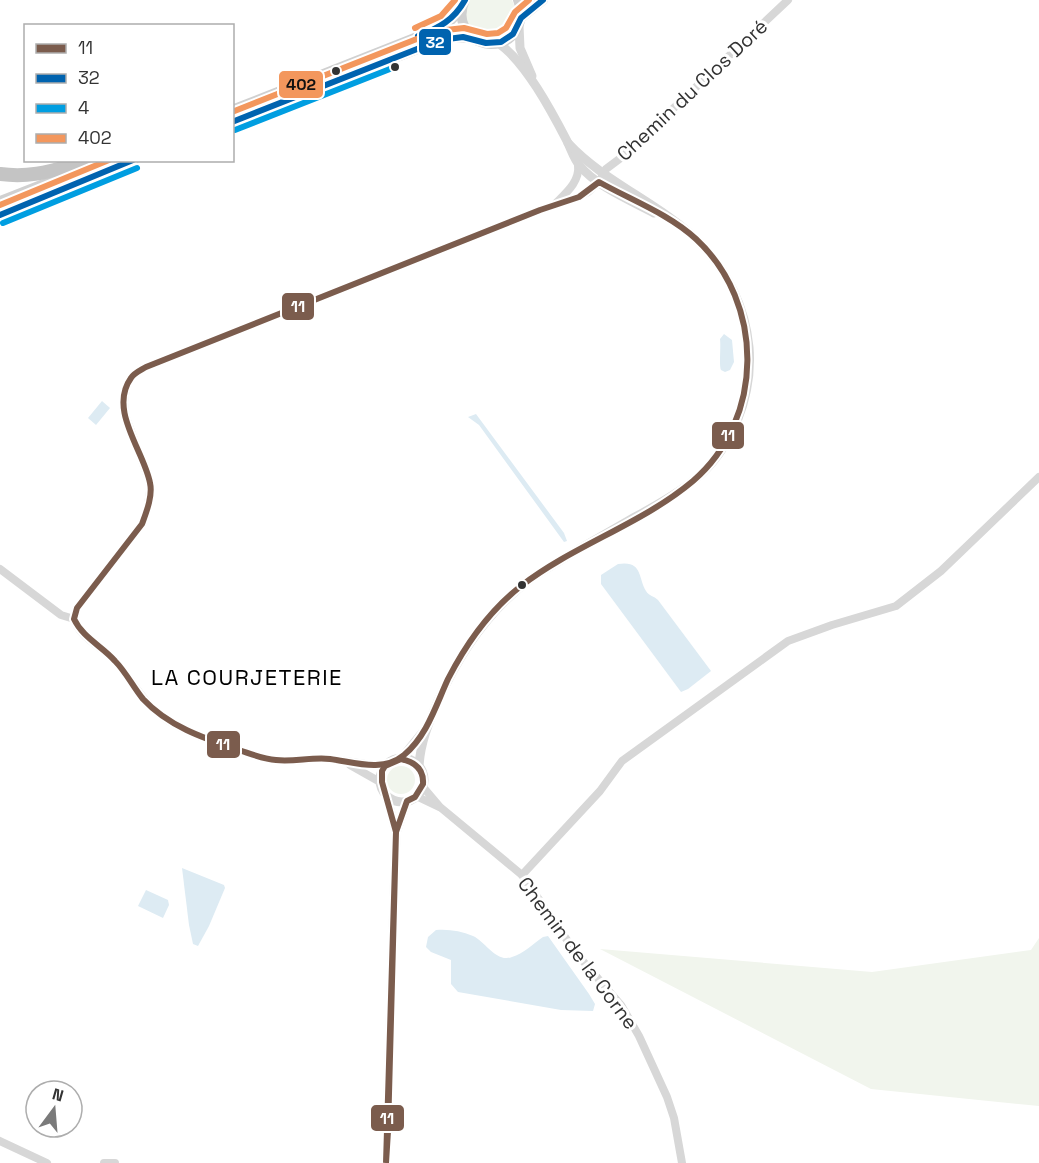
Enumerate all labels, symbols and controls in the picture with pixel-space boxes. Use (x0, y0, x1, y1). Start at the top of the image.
street label: Chemin du Clos Doré (611, 13, 773, 167)
legend (24, 24, 234, 162)
line badge: 32 (418, 28, 452, 56)
text: 32 (425, 32, 445, 53)
text: 11 (78, 36, 93, 59)
unlabelled marker (389, 61, 401, 73)
unlabelled marker (330, 65, 342, 77)
text: 32 (78, 66, 100, 89)
line badge: 402 (278, 70, 324, 99)
text: 402 (286, 74, 316, 95)
text: 4 (78, 96, 89, 119)
text: 402 (78, 126, 112, 149)
line badge: 11 (281, 292, 315, 321)
text: 11 (291, 296, 305, 317)
line badge: 11 (711, 421, 745, 450)
text: 11 (721, 425, 735, 446)
unlabelled marker (516, 579, 528, 591)
district label: LA COURJETERIE (151, 663, 343, 691)
line badge: 11 (206, 730, 241, 759)
text: 11 (216, 734, 230, 755)
street label: Chemin de la Corne (512, 871, 644, 1035)
north arrow (24, 1079, 84, 1139)
text: N (50, 1083, 66, 1107)
line badge: 11 (370, 1104, 405, 1132)
text: 11 (380, 1108, 394, 1129)

